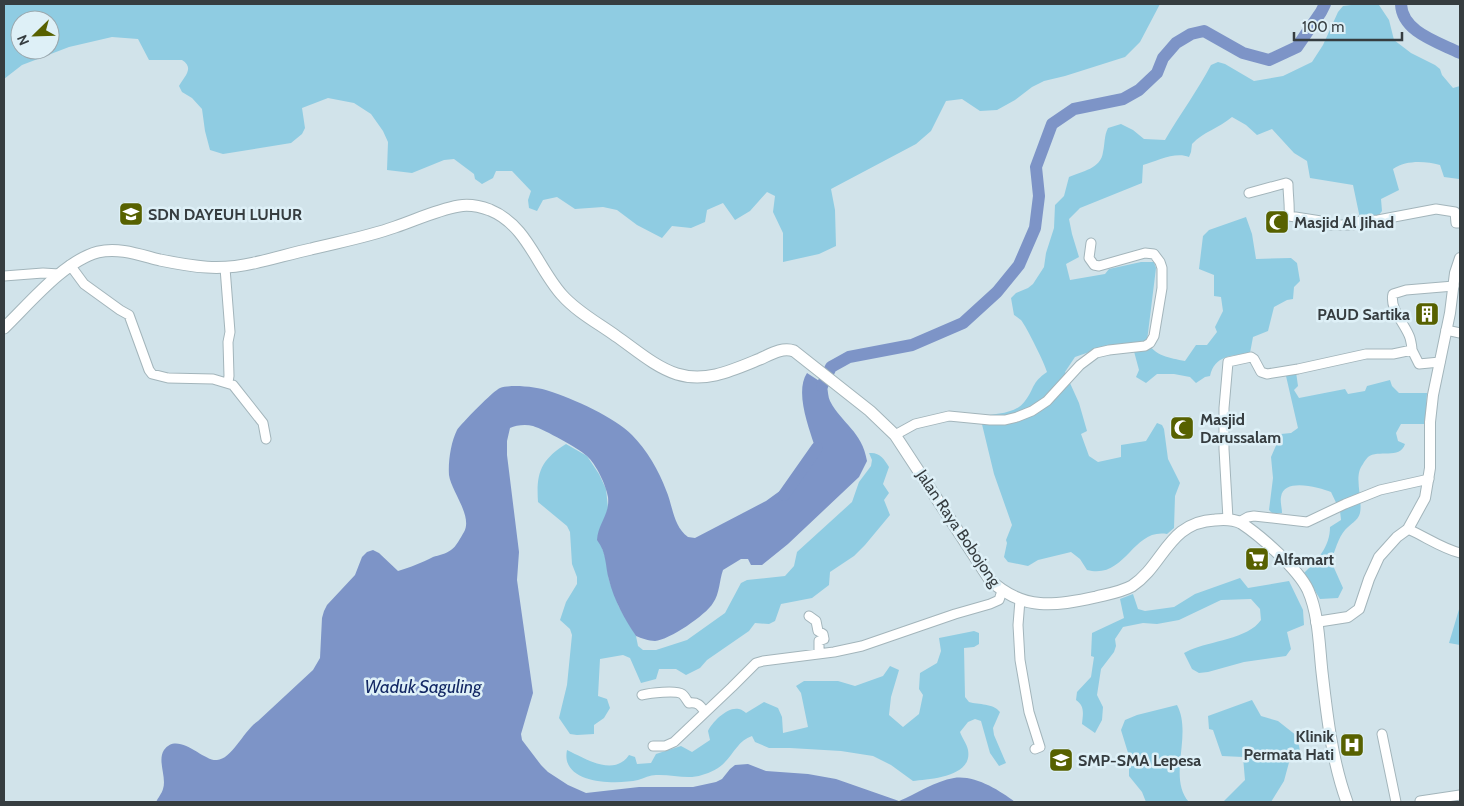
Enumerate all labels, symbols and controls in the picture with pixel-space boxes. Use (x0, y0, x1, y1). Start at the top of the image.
north arrow (10, 10, 60, 60)
scale bar (1294, 10, 1402, 42)
text: 100 m (1302, 18, 1344, 36)
text: N (13, 32, 33, 48)
school or university icon: SDN DAYEUH LUHUR (118, 201, 144, 227)
place label: SDN DAYEUH LUHUR (148, 205, 302, 224)
mosque icon: Masjid Al Jihad (1264, 209, 1290, 235)
place label: Masjid Al Jihad (1294, 213, 1394, 232)
building icon: PAUD Sartika (1414, 301, 1440, 327)
place label: PAUD Sartika (1317, 305, 1410, 324)
place label: Masjid Darussalam (1200, 410, 1281, 447)
mosque icon: Masjid Darussalam (1169, 415, 1195, 441)
street label: Jalan Raya Bobojong (912, 465, 1005, 591)
supermarket icon: Alfamart (1244, 546, 1270, 572)
place label: Alfamart (1274, 550, 1334, 569)
water label: Waduk Saguling (365, 676, 482, 698)
place label: Klinik Permata Hati (1244, 727, 1334, 764)
hospital icon: Klinik Permata Hati (1339, 732, 1365, 758)
school or university icon: SMP-SMA Lepesa (1048, 747, 1074, 773)
place label: SMP-SMA Lepesa (1078, 751, 1201, 770)

